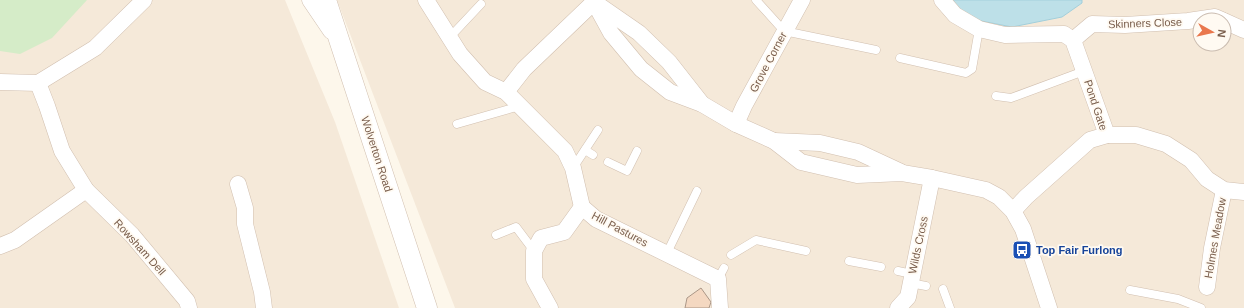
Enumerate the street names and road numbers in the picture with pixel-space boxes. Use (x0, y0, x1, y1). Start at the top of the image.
street label: Skinners Close (1108, 16, 1182, 30)
street label: Grove Corner (747, 29, 789, 94)
street label: Pond Gate (1082, 78, 1110, 132)
street label: Wolverton Road (359, 115, 395, 193)
street label: Holmes Meadow (1202, 197, 1228, 279)
street label: Hill Pastures (590, 209, 651, 249)
street label: Wilds Cross (906, 215, 930, 275)
street label: Rowsham Dell (112, 217, 168, 277)

